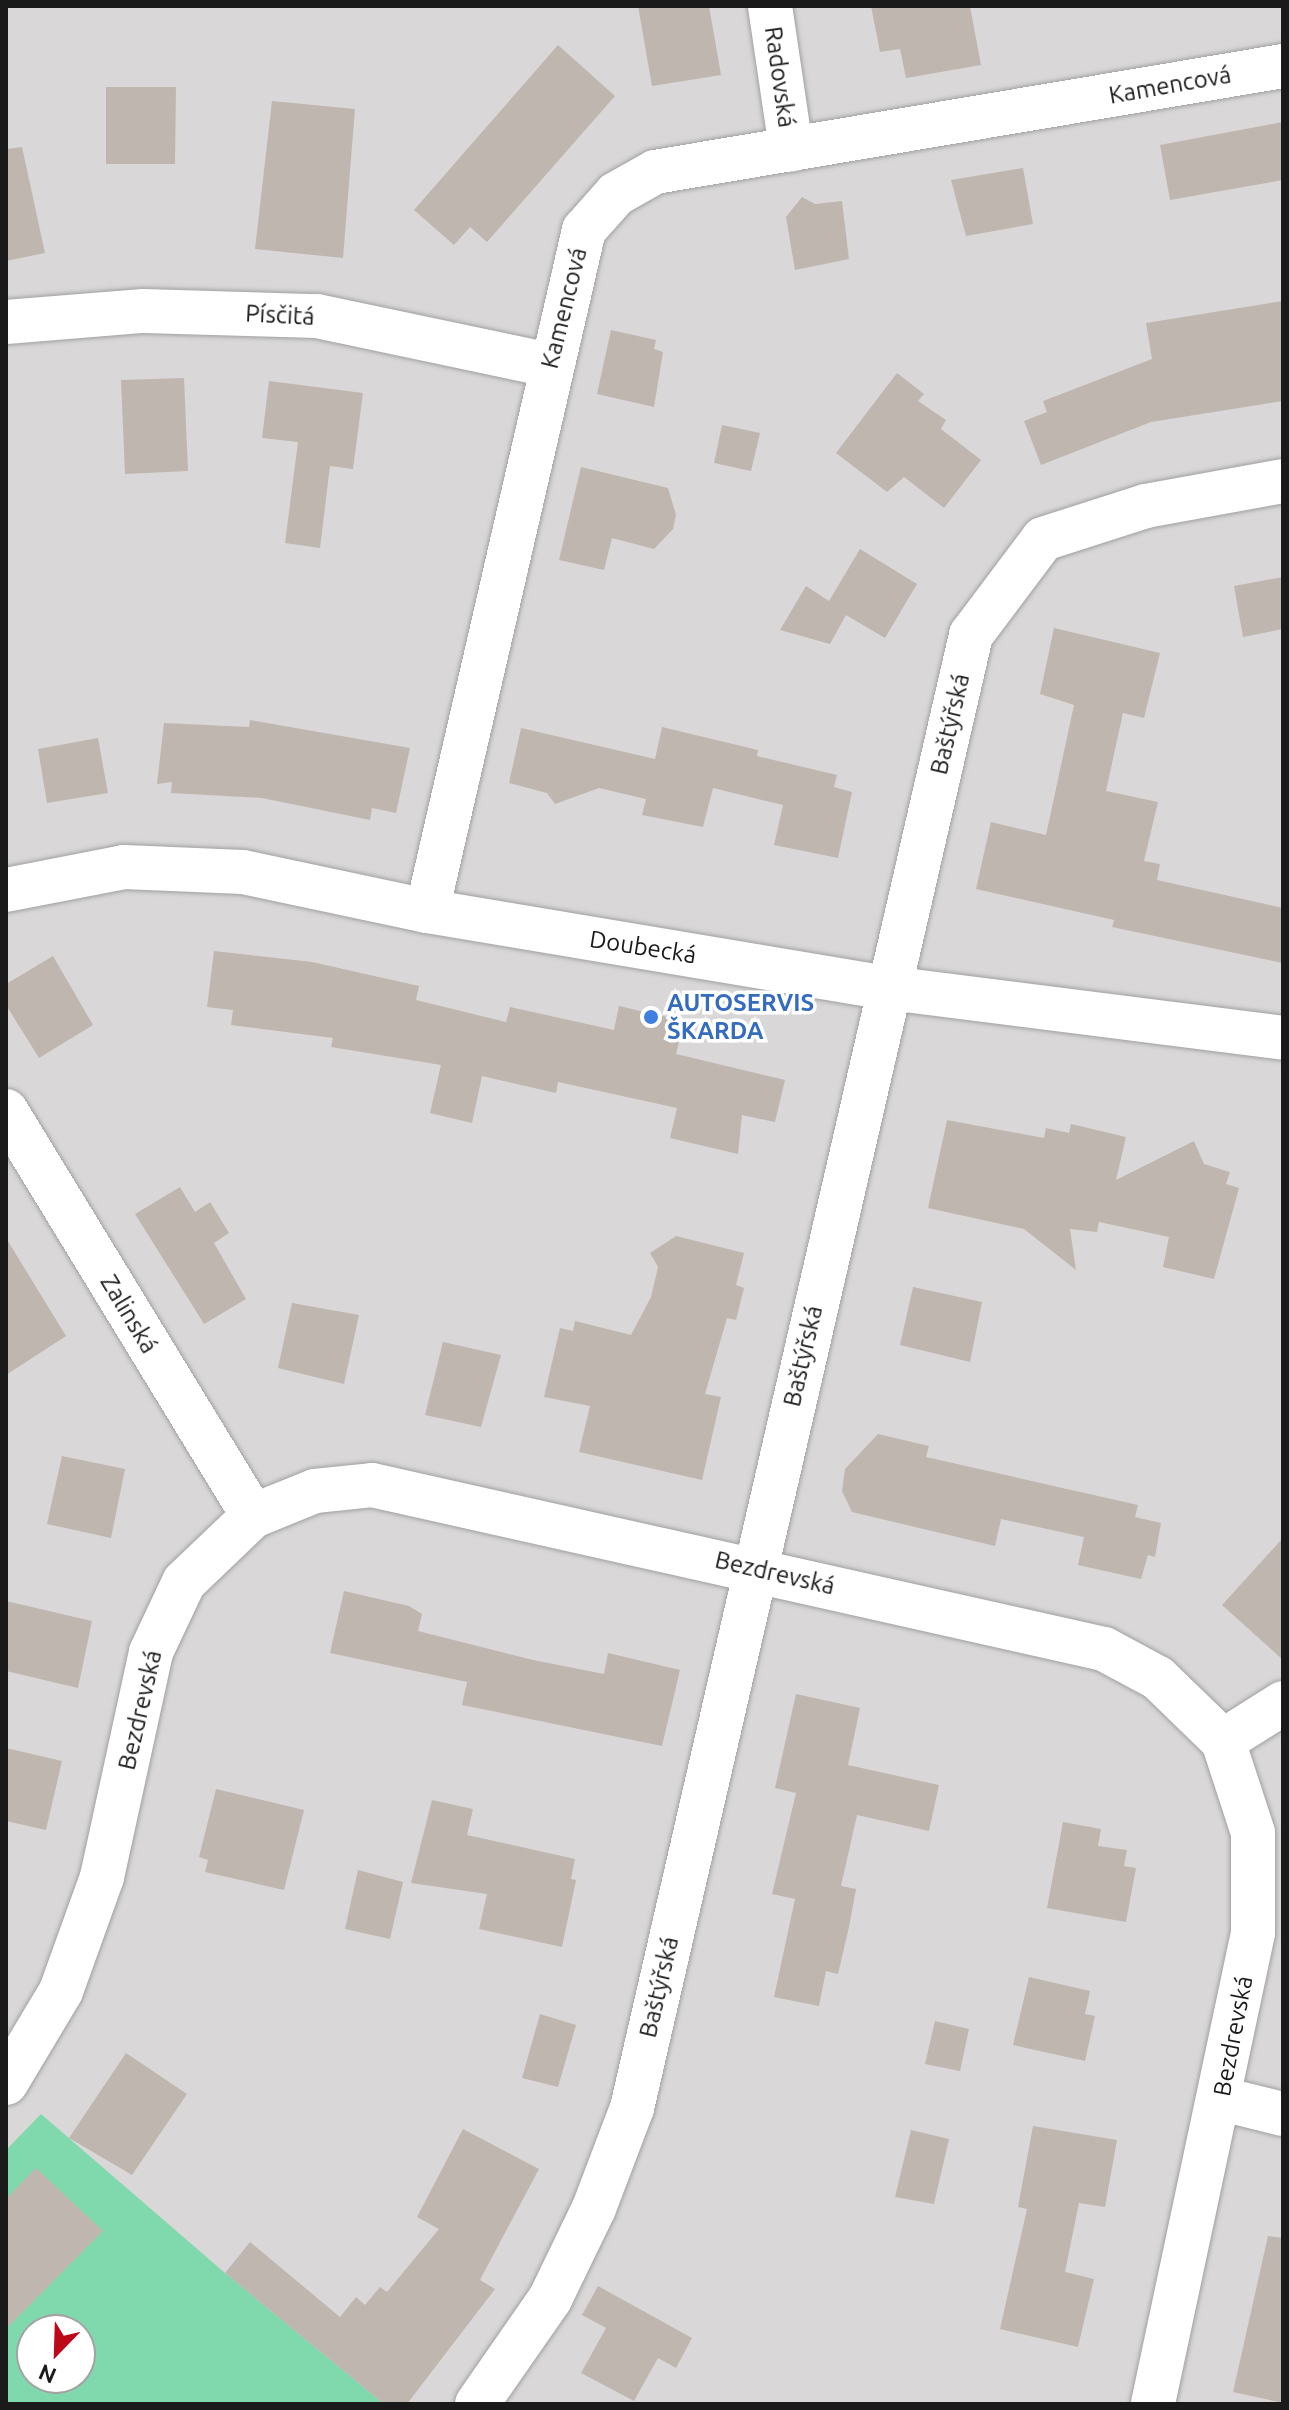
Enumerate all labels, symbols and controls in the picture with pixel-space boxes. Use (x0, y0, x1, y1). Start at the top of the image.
street label: Radovská (759, 25, 801, 129)
street label: Kamencová (1107, 60, 1233, 110)
street label: Kamencová (535, 245, 593, 371)
street label: Písčitá (245, 299, 315, 331)
street label: Baštýřská (924, 671, 976, 777)
street label: Doubecká (588, 924, 698, 970)
place label: AUTOSERVIS ŠKARDA (667, 989, 814, 1045)
marker: AUTOSERVIS ŠKARDA (642, 1008, 660, 1026)
street label: Zalinská (94, 1269, 164, 1359)
street label: Baštýřská (777, 1303, 829, 1409)
street label: Bezdrevská (712, 1545, 838, 1601)
street label: Bezdrevská (112, 1647, 168, 1773)
street label: Baštýřská (633, 1934, 685, 2040)
street label: Bezdrevská (1207, 1973, 1259, 2099)
north arrow (16, 2314, 96, 2394)
text: N (35, 2360, 60, 2389)

